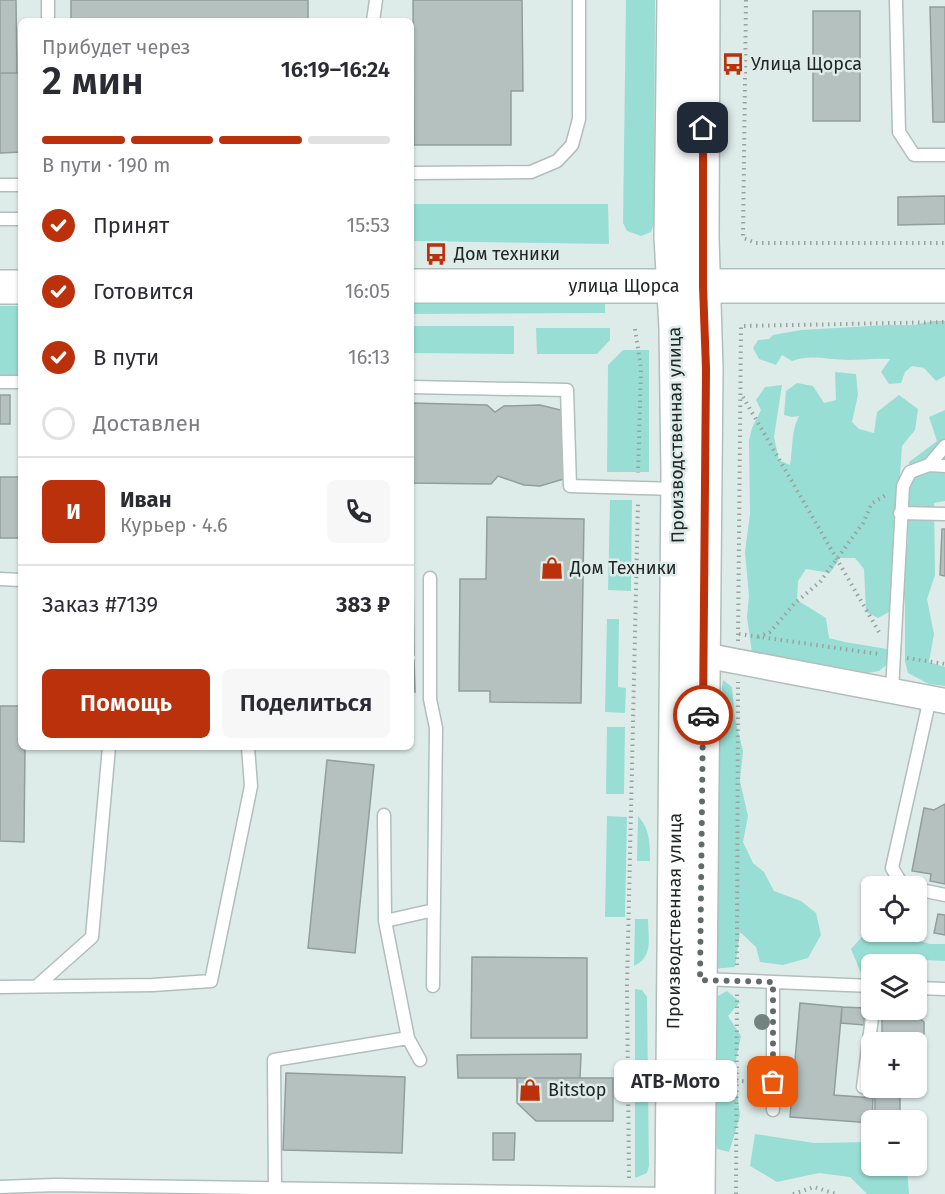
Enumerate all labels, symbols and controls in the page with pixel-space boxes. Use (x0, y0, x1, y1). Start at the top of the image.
text: Прибудет через (42, 35, 191, 59)
bus stop icon: Улица Щорса (720, 51, 746, 77)
place label: Улица Щорса (751, 53, 862, 75)
text: 16:19–16:24 (281, 56, 390, 83)
text: 2 мин (42, 58, 144, 104)
pin (677, 102, 728, 153)
icon: home (686, 111, 719, 144)
text: В пути · 190 m (42, 153, 170, 177)
icon: check (42, 209, 75, 242)
text: Принят (93, 212, 169, 239)
text: 15:53 (347, 213, 390, 237)
bus stop icon: Дом техники (423, 241, 449, 267)
place label: Дом техники (453, 243, 560, 265)
icon: check (42, 275, 75, 308)
street label: улица Щорса (568, 275, 680, 297)
text: Готовится (93, 278, 194, 305)
text: 16:05 (345, 279, 390, 303)
street label: Производственная улица (663, 327, 689, 543)
icon: check (42, 341, 75, 374)
text: В пути (93, 344, 159, 371)
text: 16:13 (348, 345, 390, 369)
text: Доставлен (93, 410, 201, 437)
button: phone (327, 480, 390, 543)
text: Иван (120, 486, 172, 513)
text: И (66, 498, 81, 525)
text: Курьер · 4.6 (120, 513, 228, 537)
shop icon: Дом Техники (539, 555, 565, 581)
place label: Дом Техники (569, 557, 677, 579)
text: Заказ #7139 (42, 591, 158, 618)
text: 383 ₽ (336, 591, 390, 618)
button: Помощь (42, 669, 210, 738)
button: Поделиться (222, 669, 390, 738)
courier (673, 685, 733, 745)
icon: car (687, 699, 720, 732)
street label: Производственная улица (662, 813, 686, 1029)
map controls (861, 876, 927, 1176)
button: locate (861, 876, 927, 942)
button: layers (861, 954, 927, 1020)
button: + (861, 1032, 927, 1098)
pin (747, 1056, 798, 1107)
callout: АТВ-Мото (614, 1061, 737, 1103)
icon: bag (756, 1065, 789, 1098)
text: АТВ-Мото (631, 1069, 720, 1093)
shop icon: Bitstop (517, 1077, 543, 1103)
place label: Bitstop (548, 1079, 606, 1101)
button: − (861, 1110, 927, 1176)

